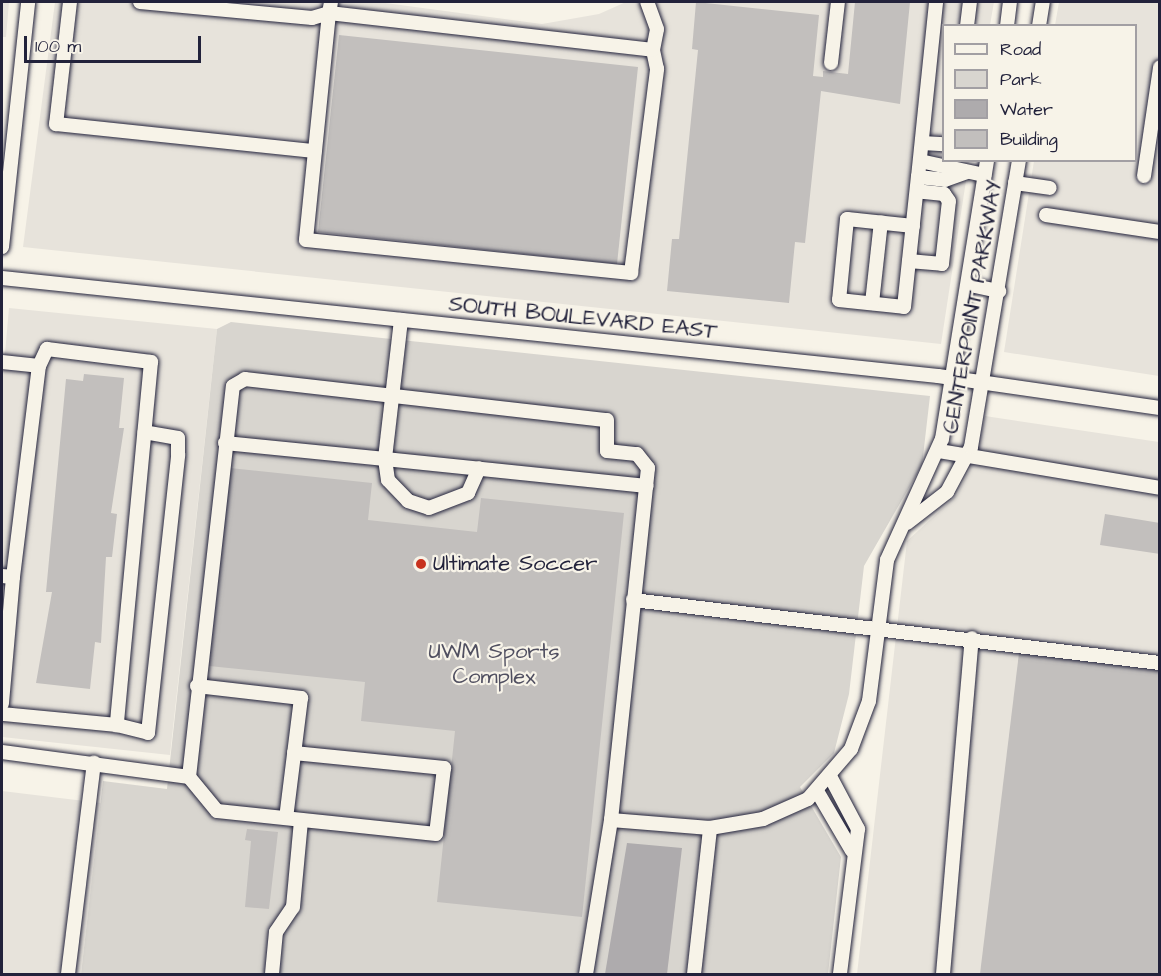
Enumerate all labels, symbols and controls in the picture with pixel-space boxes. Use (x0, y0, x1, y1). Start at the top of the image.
scale bar (27, 24, 204, 62)
legend (942, 24, 1137, 162)
text: 100 m (35, 34, 81, 59)
text: Road (1000, 37, 1041, 62)
text: Park (1000, 67, 1042, 92)
text: Water (1000, 97, 1053, 122)
text: Building (1000, 127, 1058, 152)
street label: CENTERPOINT PARKWAY (938, 178, 1008, 436)
street label: SOUTH BOULEVARD EAST (448, 291, 718, 345)
place label: Ultimate Soccer (433, 551, 597, 577)
marker: Ultimate Soccer (414, 557, 428, 571)
park label: UWM Sports Complex (429, 638, 559, 690)

